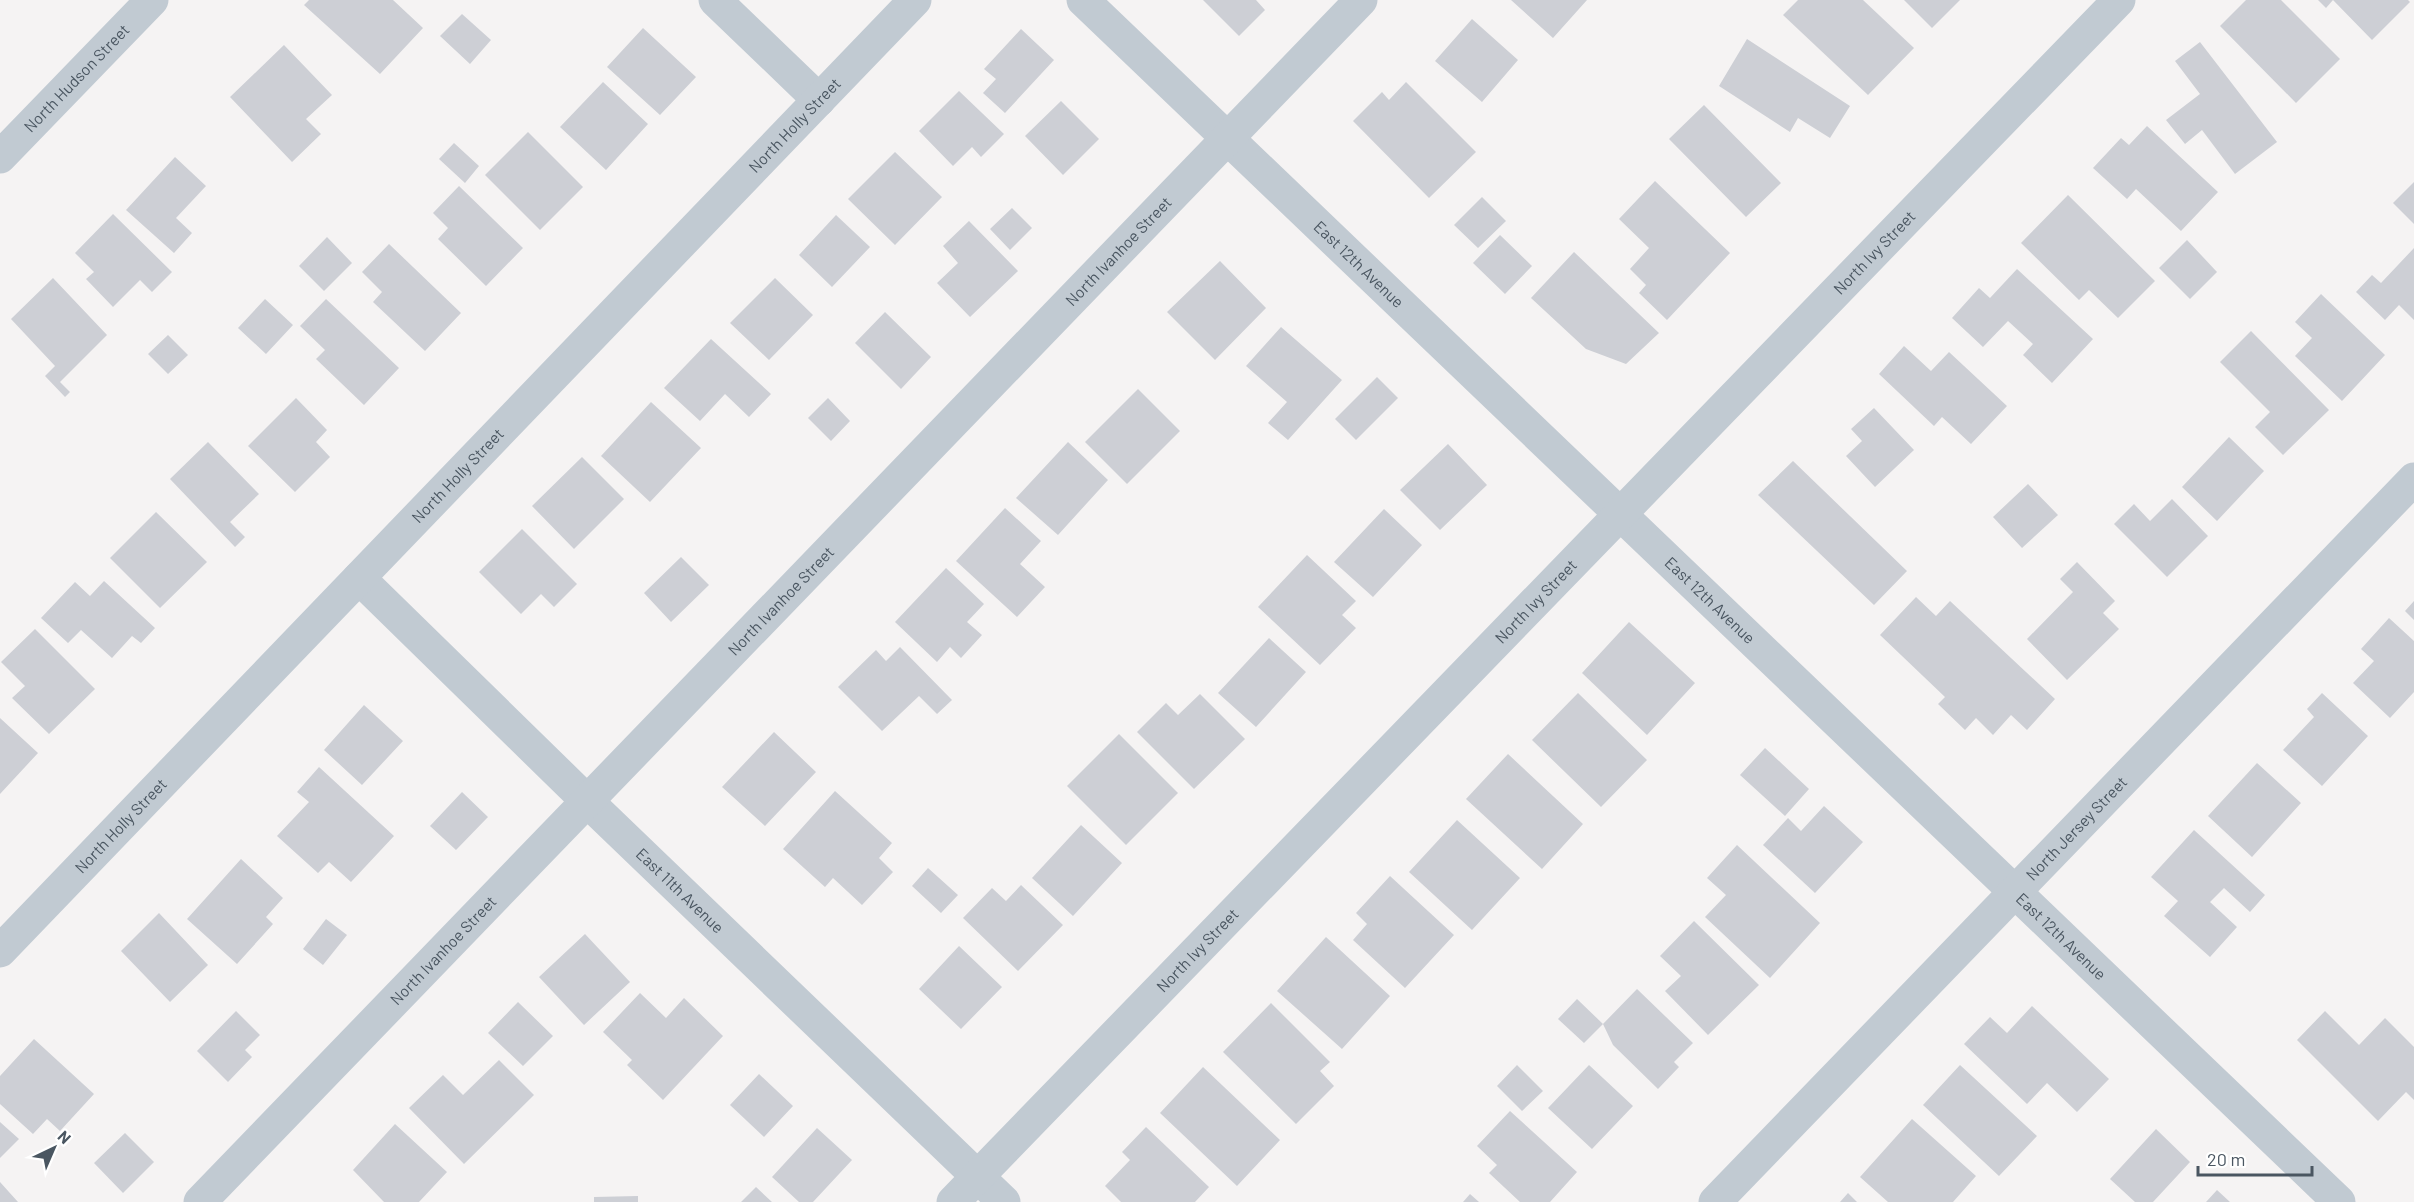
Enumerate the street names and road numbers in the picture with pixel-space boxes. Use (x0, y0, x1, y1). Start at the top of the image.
street label: North Hudson Street (20, 20, 133, 136)
street label: North Holly Street (744, 74, 844, 176)
street label: North Ivanhoe Street (1061, 192, 1175, 309)
street label: North Ivy Street (1829, 206, 1919, 298)
street label: East 12th Avenue (1310, 216, 1408, 311)
street label: North Holly Street (407, 424, 507, 526)
street label: North Ivanhoe Street (723, 542, 837, 659)
street label: East 12th Avenue (1662, 552, 1759, 647)
street label: North Ivy Street (1491, 555, 1580, 647)
street label: North Jersey Street (2022, 772, 2131, 884)
street label: North Holly Street (70, 774, 170, 877)
street label: East 11th Avenue (633, 844, 728, 937)
street label: East 12th Avenue (2013, 888, 2111, 983)
street label: North Ivanhoe Street (386, 891, 500, 1008)
street label: North Ivy Street (1152, 904, 1242, 996)

